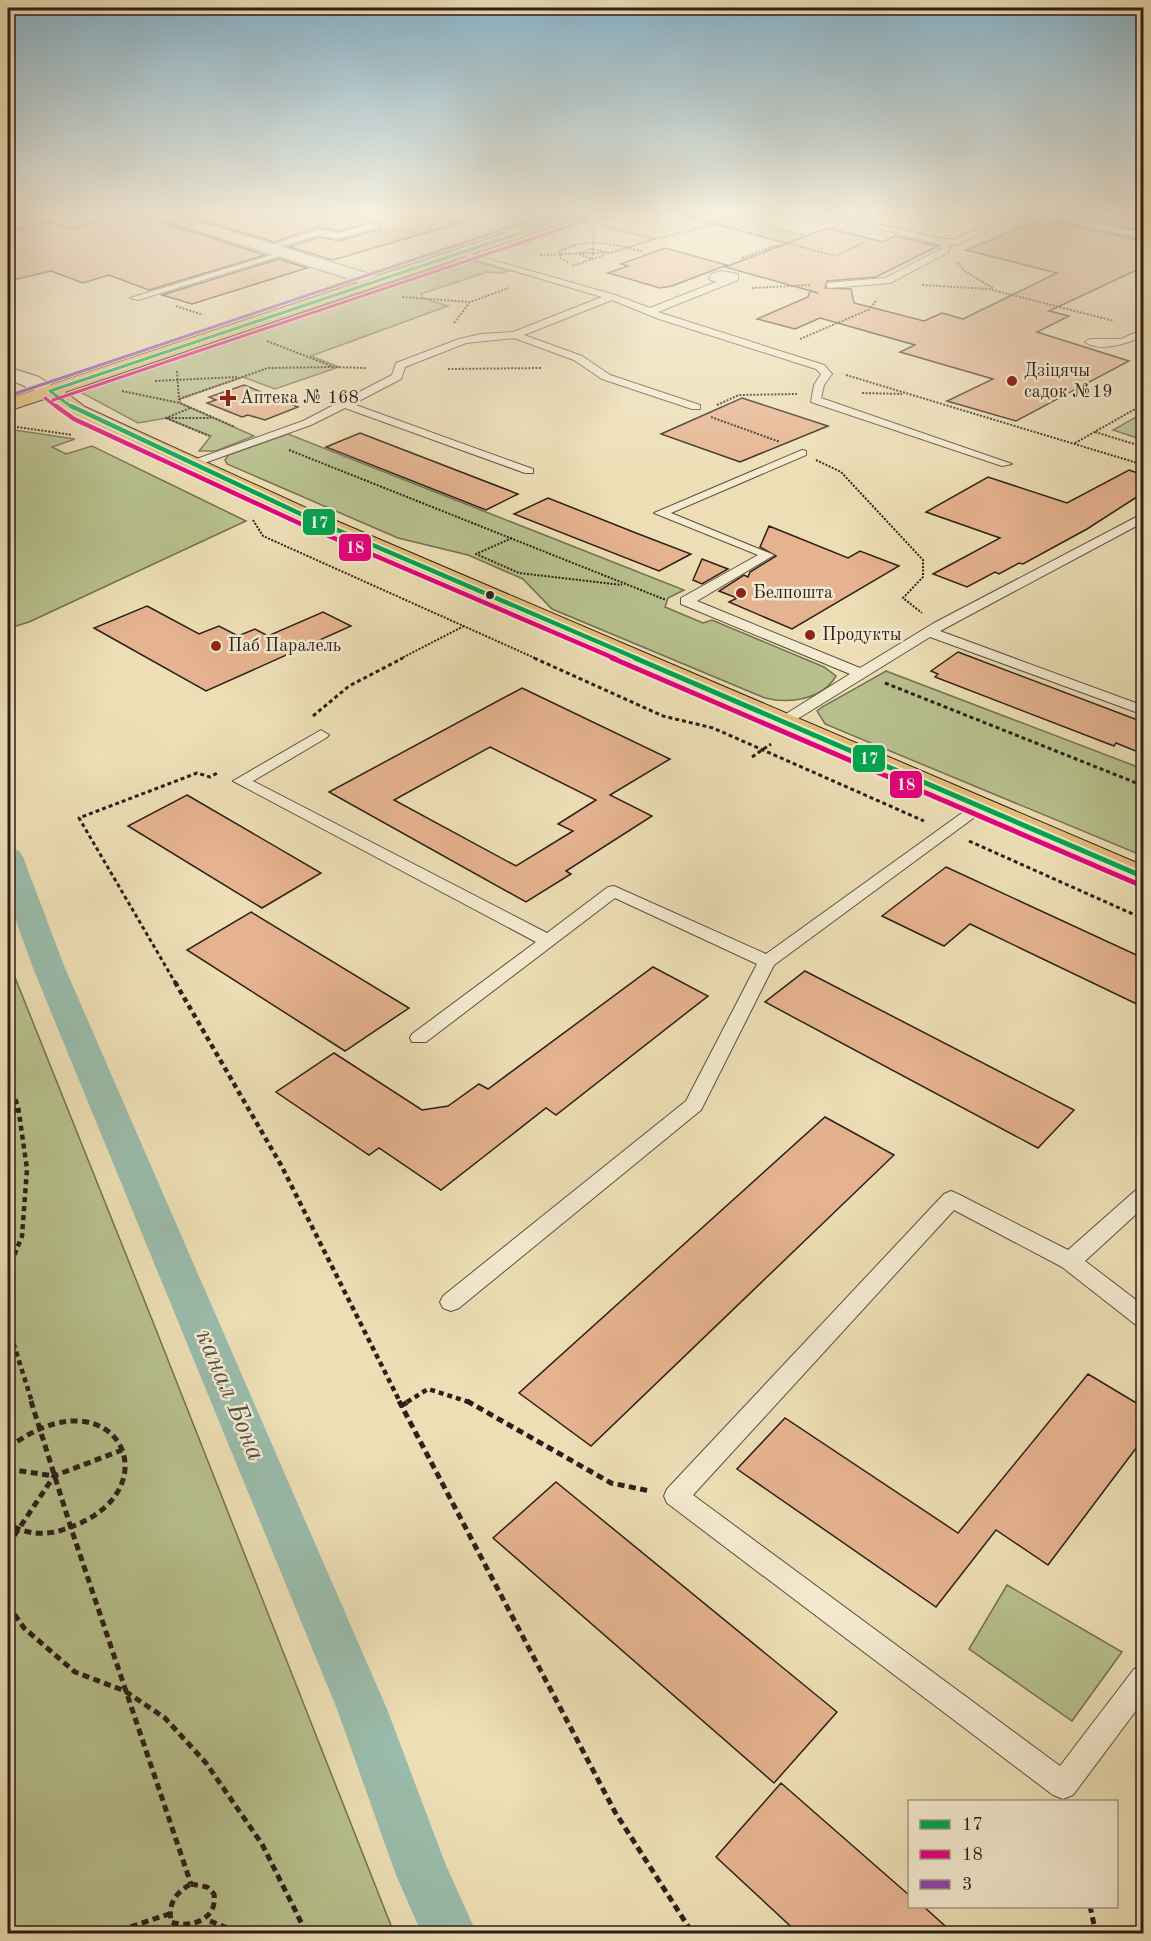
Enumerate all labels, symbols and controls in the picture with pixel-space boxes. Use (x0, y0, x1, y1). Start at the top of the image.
place label: Дзіцячы садок №19 (1024, 362, 1113, 401)
marker: Дзіцячы садок №19 (1005, 374, 1019, 388)
place label: Аптека № 168 (240, 389, 359, 407)
marker: Аптека № 168 (221, 391, 235, 405)
line badge: 17 (302, 508, 336, 536)
text: 17 (310, 516, 328, 532)
line badge: 18 (338, 533, 372, 562)
text: 18 (346, 541, 364, 557)
place label: Белпошта (753, 584, 833, 602)
marker: Белпошта (734, 586, 748, 600)
unlabelled marker (484, 589, 496, 601)
place label: Продукты (822, 626, 902, 644)
marker: Продукты (803, 628, 817, 642)
place label: Паб Паралель (228, 637, 341, 655)
marker: Паб Паралель (209, 639, 223, 653)
line badge: 17 (852, 744, 886, 773)
text: 17 (860, 752, 878, 768)
line badge: 18 (889, 770, 923, 799)
text: 18 (897, 778, 915, 794)
water label: канал Бона (190, 1325, 270, 1465)
legend (908, 1800, 1118, 1908)
text: 17 (962, 1816, 983, 1834)
text: 18 (962, 1846, 983, 1864)
text: 3 (962, 1876, 972, 1894)

